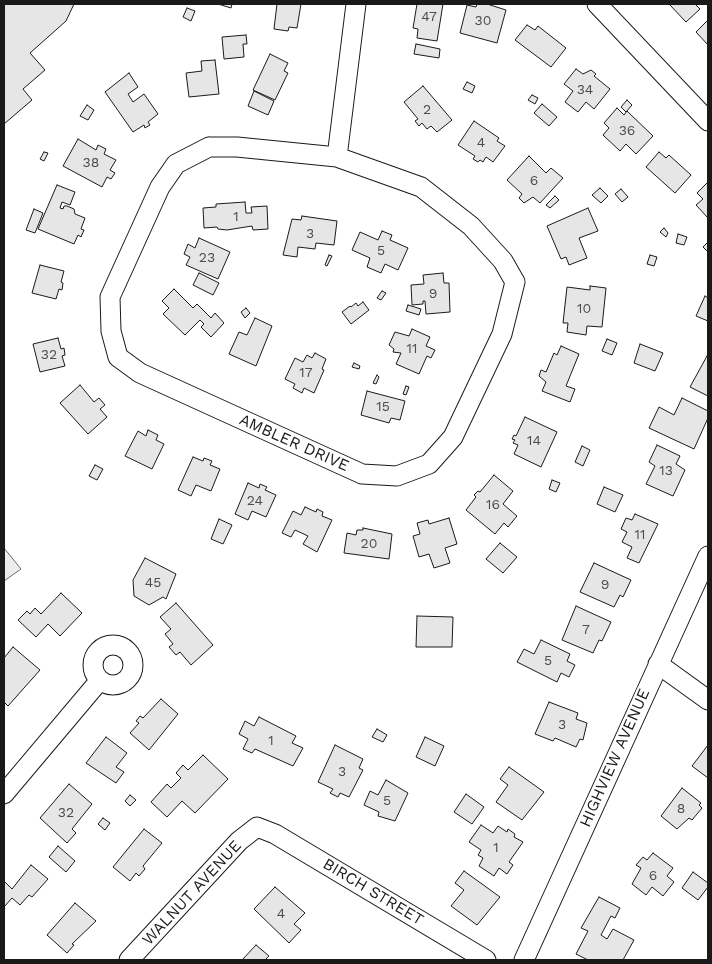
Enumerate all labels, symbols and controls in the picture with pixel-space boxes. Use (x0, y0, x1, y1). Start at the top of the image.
house number: 47 (421, 9, 437, 25)
house number: 30 (475, 13, 491, 29)
house number: 34 (577, 82, 593, 98)
house number: 2 (423, 102, 431, 118)
house number: 36 (619, 123, 635, 139)
house number: 4 (477, 135, 485, 151)
house number: 38 (83, 155, 99, 171)
house number: 6 (530, 173, 538, 189)
house number: 1 (233, 209, 239, 225)
house number: 3 (306, 226, 314, 242)
house number: 5 (377, 243, 385, 259)
house number: 23 (199, 250, 215, 266)
house number: 9 (429, 286, 437, 302)
house number: 10 (577, 301, 591, 317)
house number: 11 (407, 341, 417, 357)
house number: 32 (41, 347, 57, 363)
house number: 17 (299, 365, 313, 381)
house number: 15 (376, 399, 390, 415)
street label: AMBLER DRIVE (236, 410, 352, 476)
house number: 14 (527, 433, 541, 449)
house number: 13 (659, 463, 673, 479)
house number: 24 (247, 493, 263, 509)
house number: 16 (486, 497, 500, 513)
house number: 11 (635, 527, 645, 543)
house number: 20 (361, 536, 377, 552)
house number: 45 (145, 575, 161, 591)
house number: 9 (601, 577, 609, 593)
house number: 7 (582, 622, 590, 638)
house number: 5 (544, 653, 552, 669)
street label: HIGHVIEW AVENUE (576, 686, 654, 830)
house number: 3 (558, 717, 566, 733)
house number: 1 (268, 733, 274, 749)
house number: 3 (338, 764, 346, 780)
house number: 5 (383, 793, 391, 809)
house number: 8 (677, 801, 685, 817)
house number: 32 (58, 805, 74, 821)
street label: WALNUT AVENUE (138, 837, 246, 949)
house number: 1 (493, 840, 499, 856)
street label: BIRCH STREET (319, 854, 427, 930)
house number: 6 (649, 868, 657, 884)
house number: 4 (277, 906, 285, 922)

